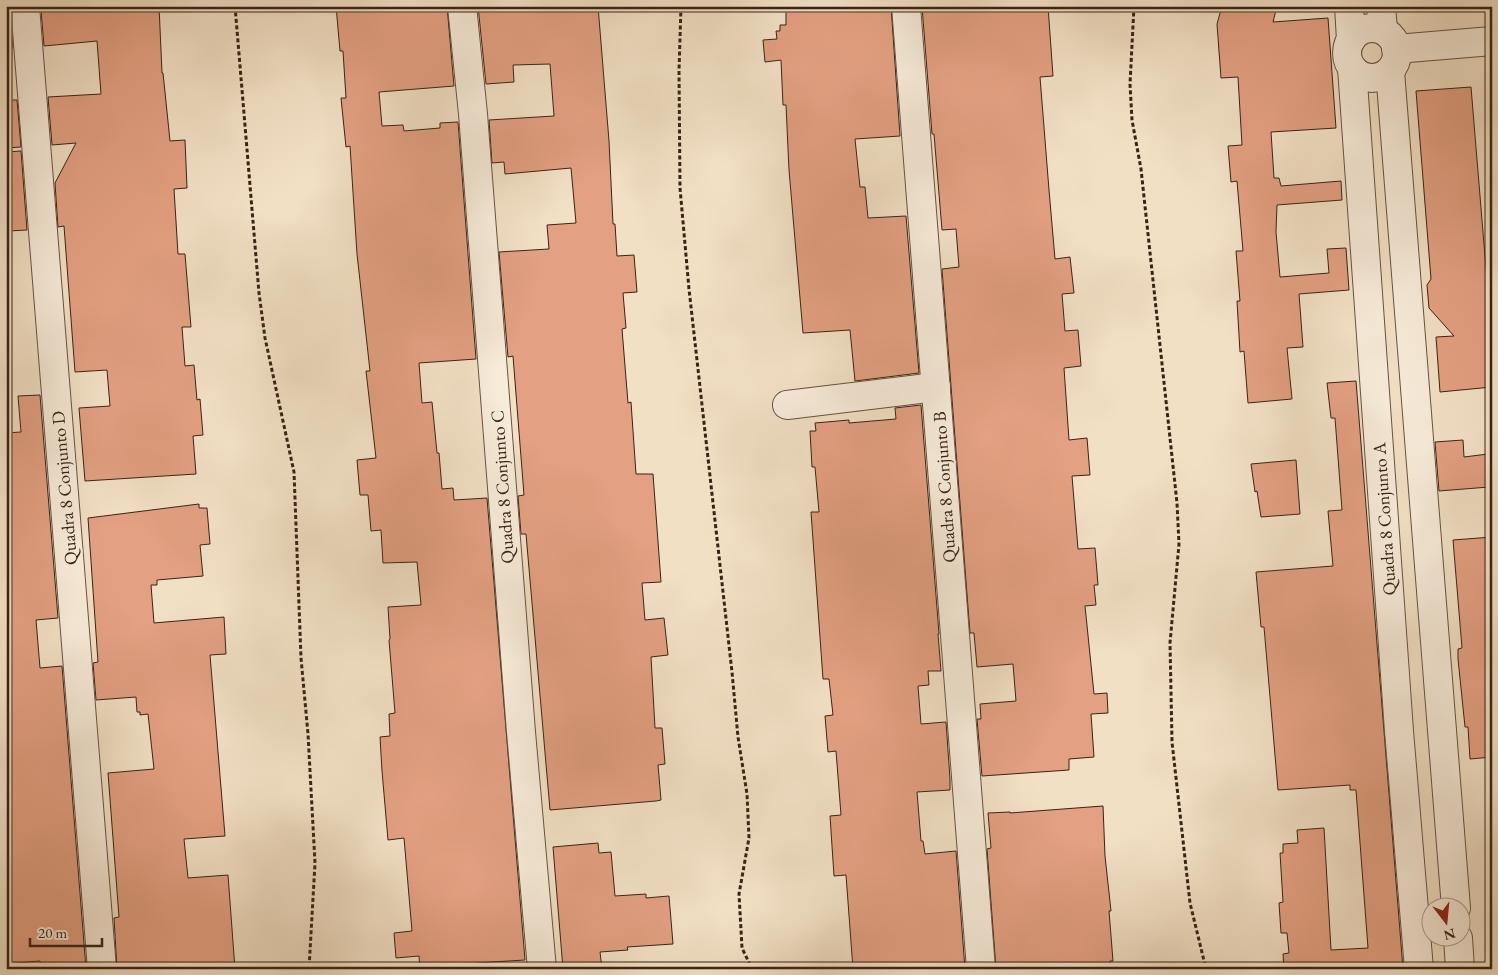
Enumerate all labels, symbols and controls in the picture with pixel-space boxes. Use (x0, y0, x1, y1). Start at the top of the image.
street label: Quadra 8 Conjunto D (46, 410, 82, 566)
street label: Quadra 8 Conjunto C (485, 410, 519, 564)
street label: Quadra 8 Conjunto B (927, 411, 961, 563)
street label: Quadra 8 Conjunto A (1367, 441, 1401, 596)
north arrow (1420, 898, 1470, 948)
scale bar (30, 915, 102, 947)
text: 20 m (38, 923, 67, 942)
text: N (1441, 924, 1458, 945)

